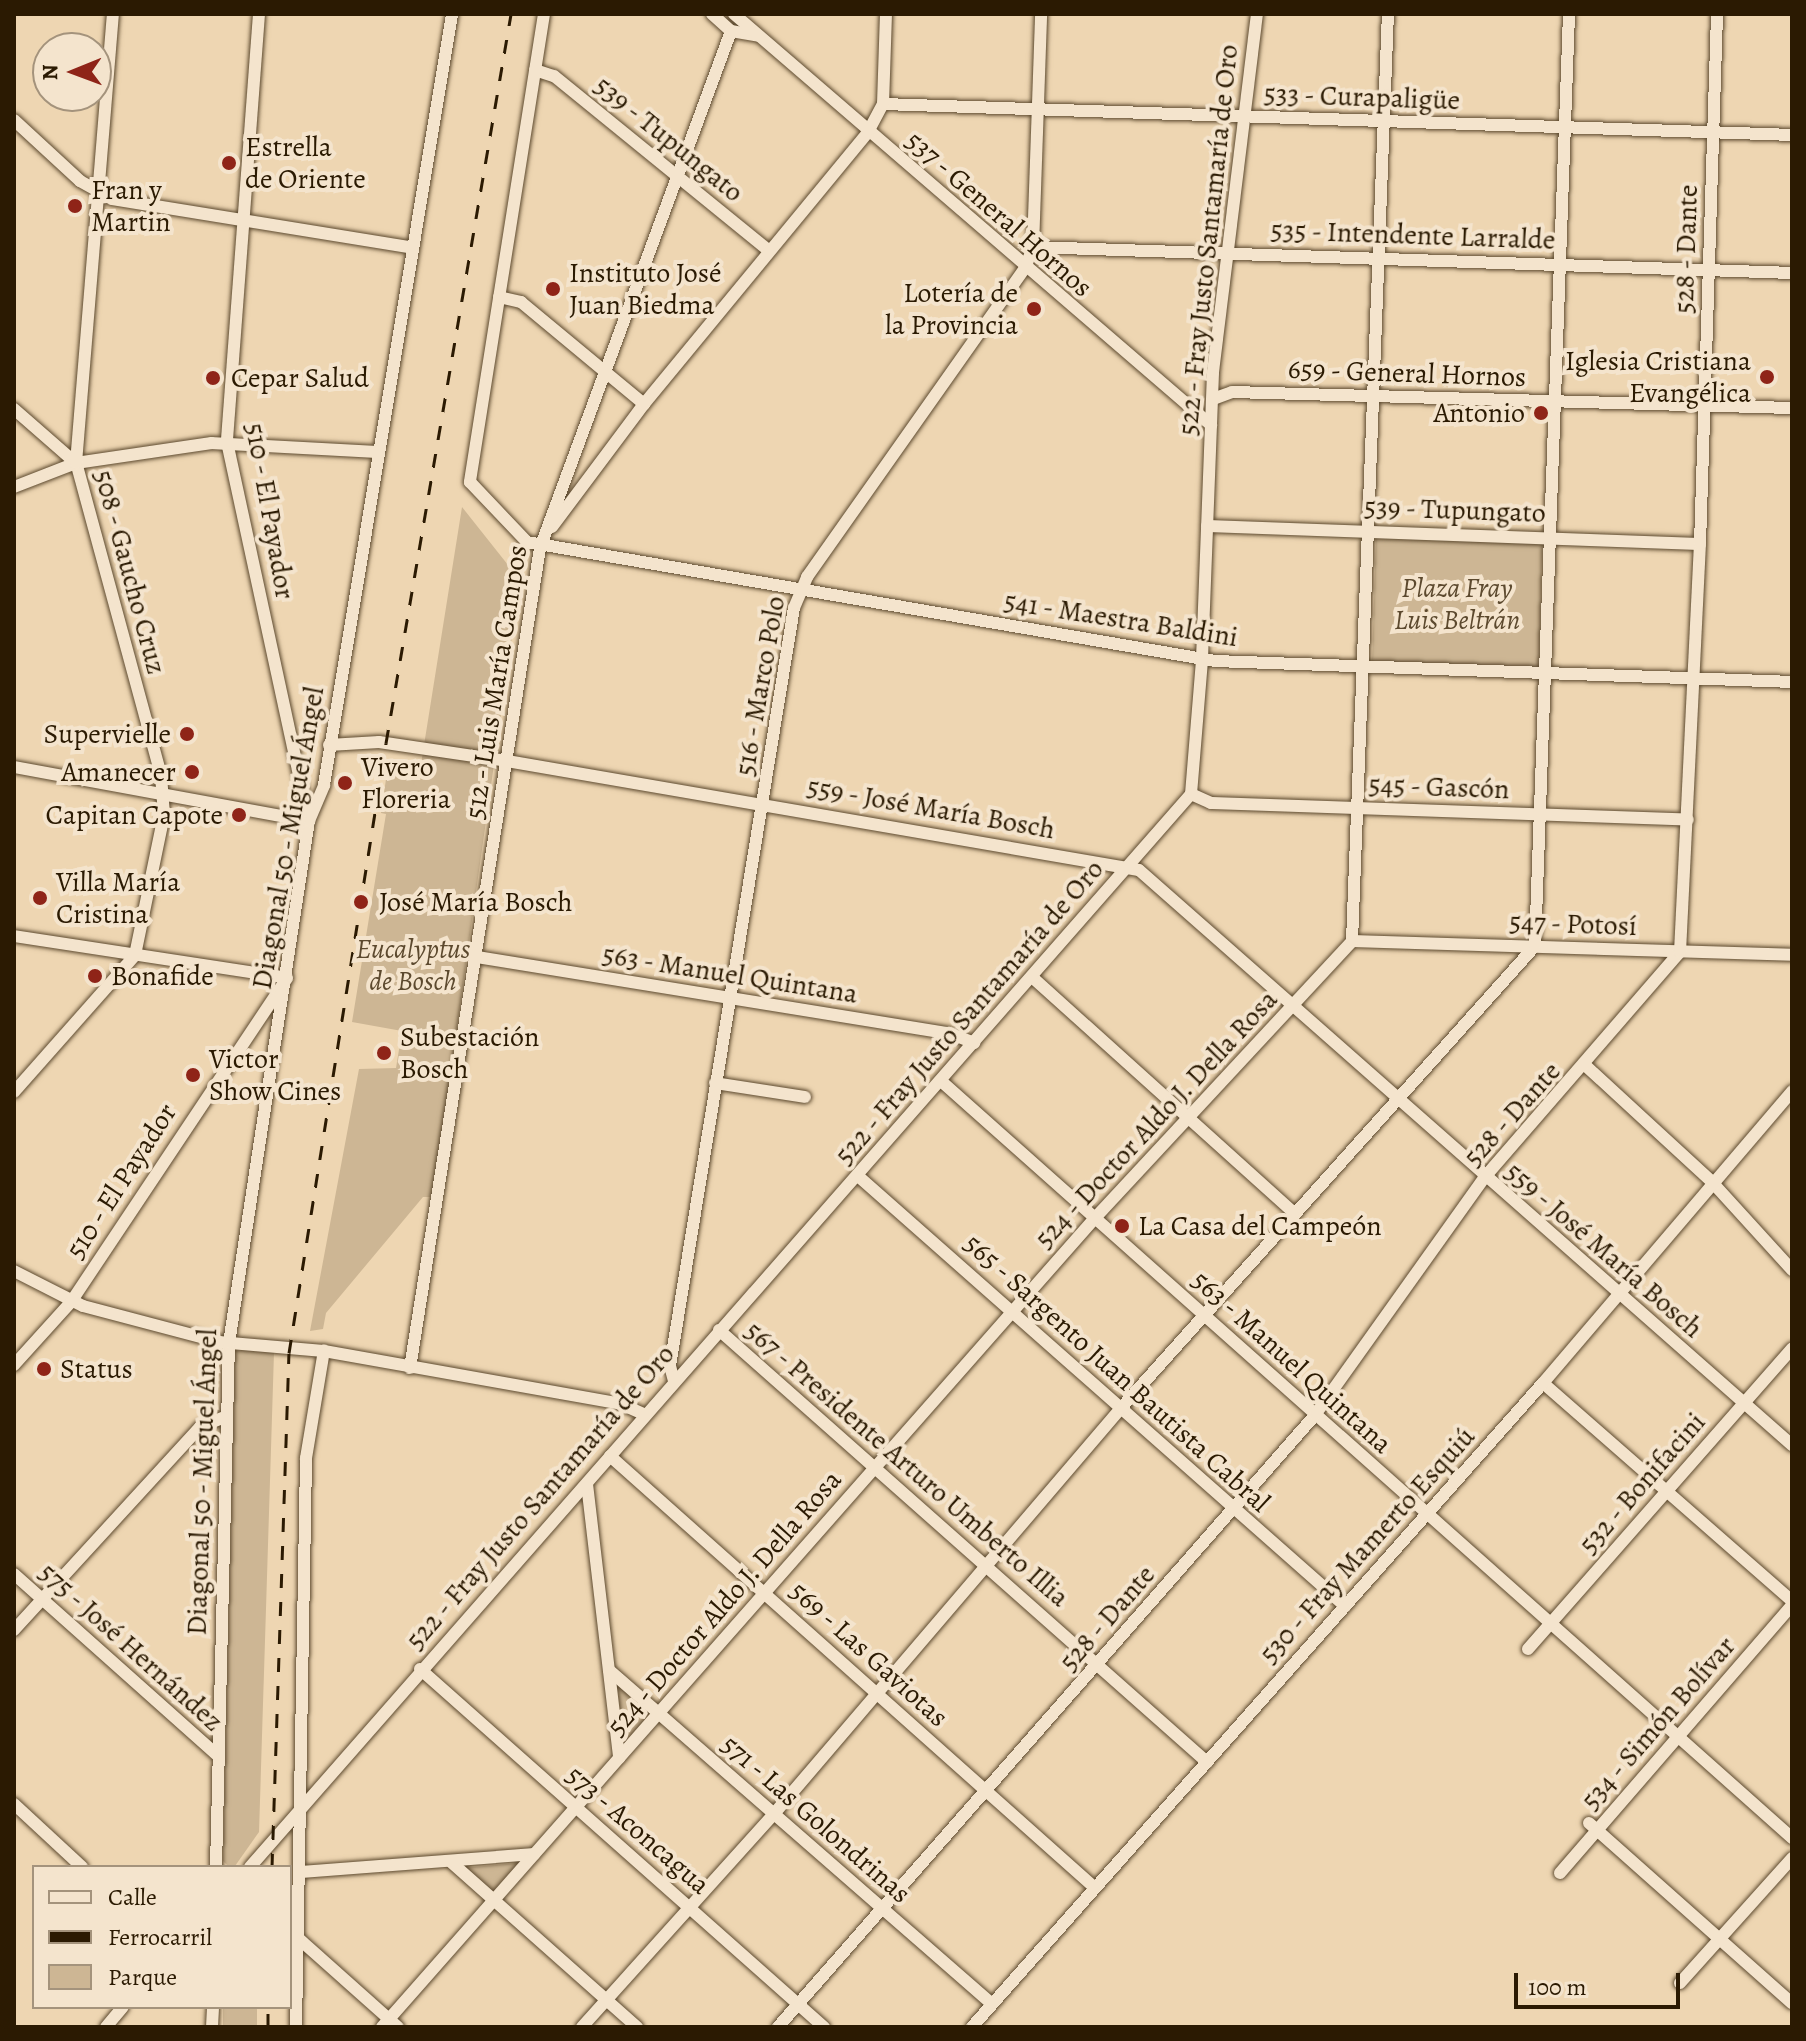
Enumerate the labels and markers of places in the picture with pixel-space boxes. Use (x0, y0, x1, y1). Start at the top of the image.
place label: Estrella de Oriente (245, 130, 366, 196)
marker: Estrella de Oriente (220, 154, 238, 172)
place label: Fran y Martin (91, 173, 171, 239)
marker: Fran y Martin (66, 197, 84, 215)
place label: Instituto José Juan Biedma (569, 256, 721, 322)
place label: Lotería de la Provincia (885, 276, 1018, 342)
marker: Instituto José Juan Biedma (544, 280, 562, 298)
marker: Lotería de la Provincia (1025, 300, 1043, 318)
place label: Iglesia Cristiana Evangélica (1565, 344, 1751, 410)
place label: Cepar Salud (231, 361, 369, 395)
marker: Cepar Salud (202, 367, 224, 389)
marker: Iglesia Cristiana Evangélica (1758, 368, 1776, 386)
place label: Antonio (1433, 396, 1525, 430)
marker: Antonio (1532, 404, 1550, 422)
place label: Supervielle (43, 717, 171, 751)
marker: Supervielle (178, 725, 196, 743)
place label: Vivero Floreria (361, 750, 451, 816)
place label: Amanecer (61, 755, 176, 789)
marker: Amanecer (183, 763, 201, 781)
marker: Vivero Floreria (336, 774, 354, 792)
place label: Capitan Capote (45, 798, 223, 832)
marker: Capitan Capote (230, 806, 248, 824)
place label: Villa María Cristina (56, 865, 180, 931)
place label: José María Bosch (379, 885, 572, 919)
marker: Villa María Cristina (31, 889, 49, 907)
marker: José María Bosch (350, 891, 372, 913)
place label: Bonafide (111, 959, 214, 993)
marker: Bonafide (86, 967, 104, 985)
place label: Subestación Bosch (400, 1020, 539, 1086)
place label: Victor Show Cines (209, 1042, 341, 1108)
marker: Subestación Bosch (375, 1044, 393, 1062)
marker: Victor Show Cines (184, 1066, 202, 1084)
place label: La Casa del Campeón (1138, 1209, 1382, 1243)
marker: La Casa del Campeón (1113, 1217, 1131, 1235)
place label: Status (60, 1352, 133, 1386)
marker: Status (35, 1360, 53, 1378)

